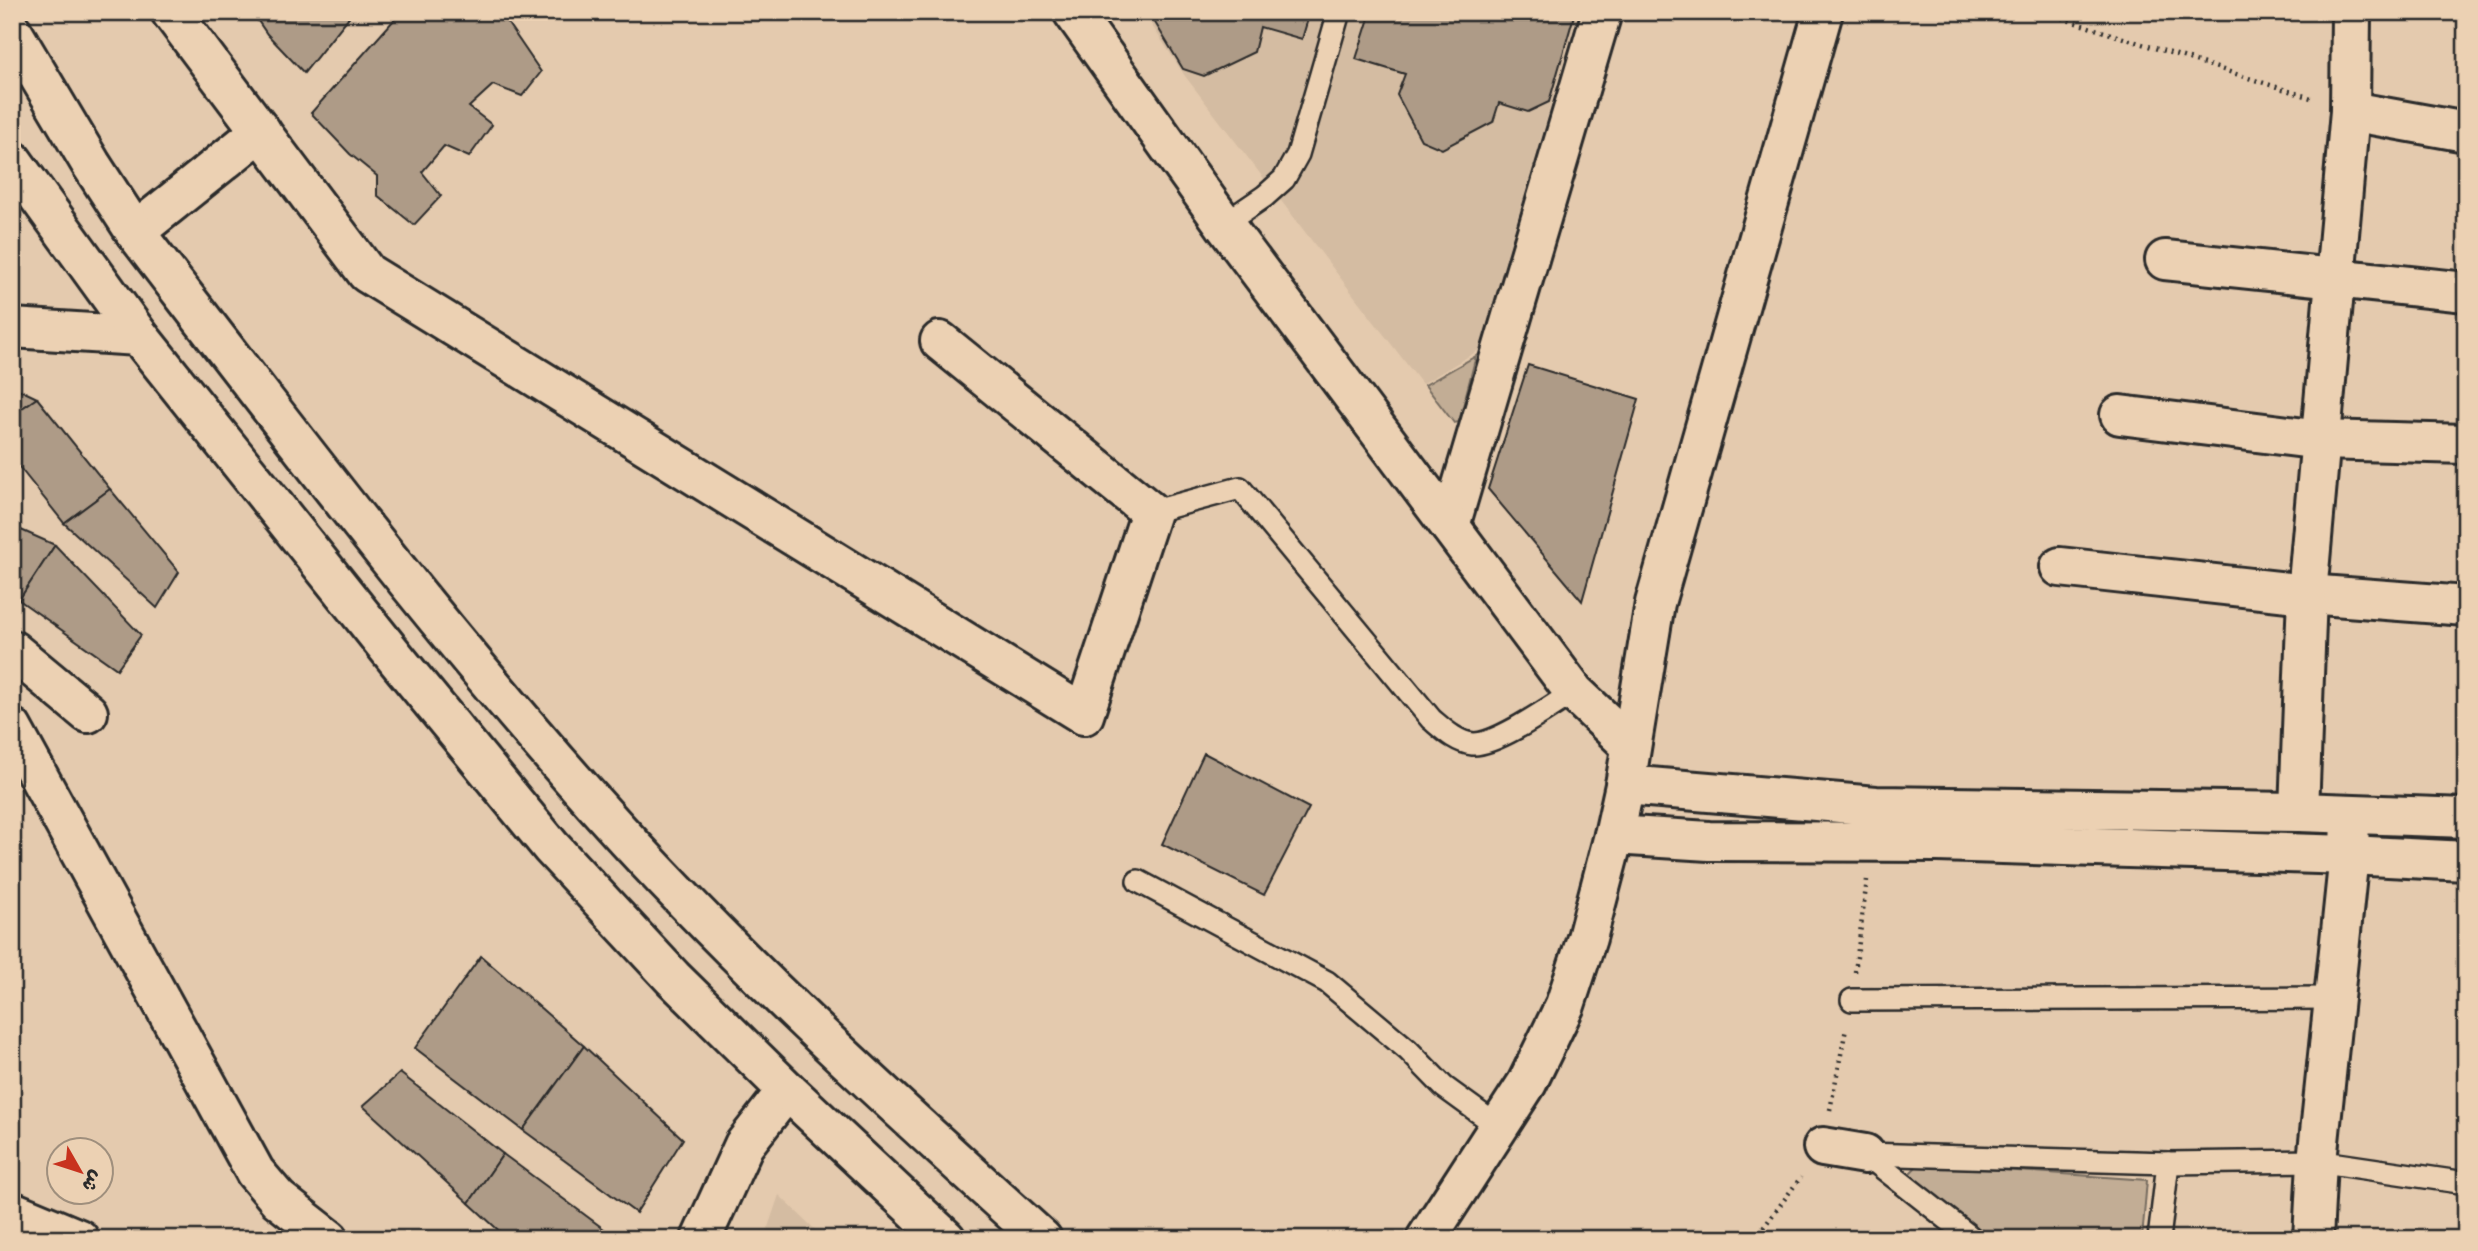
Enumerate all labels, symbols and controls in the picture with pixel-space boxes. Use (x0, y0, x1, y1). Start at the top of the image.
north arrow (46, 1136, 116, 1206)
text: ش (73, 1163, 108, 1196)

